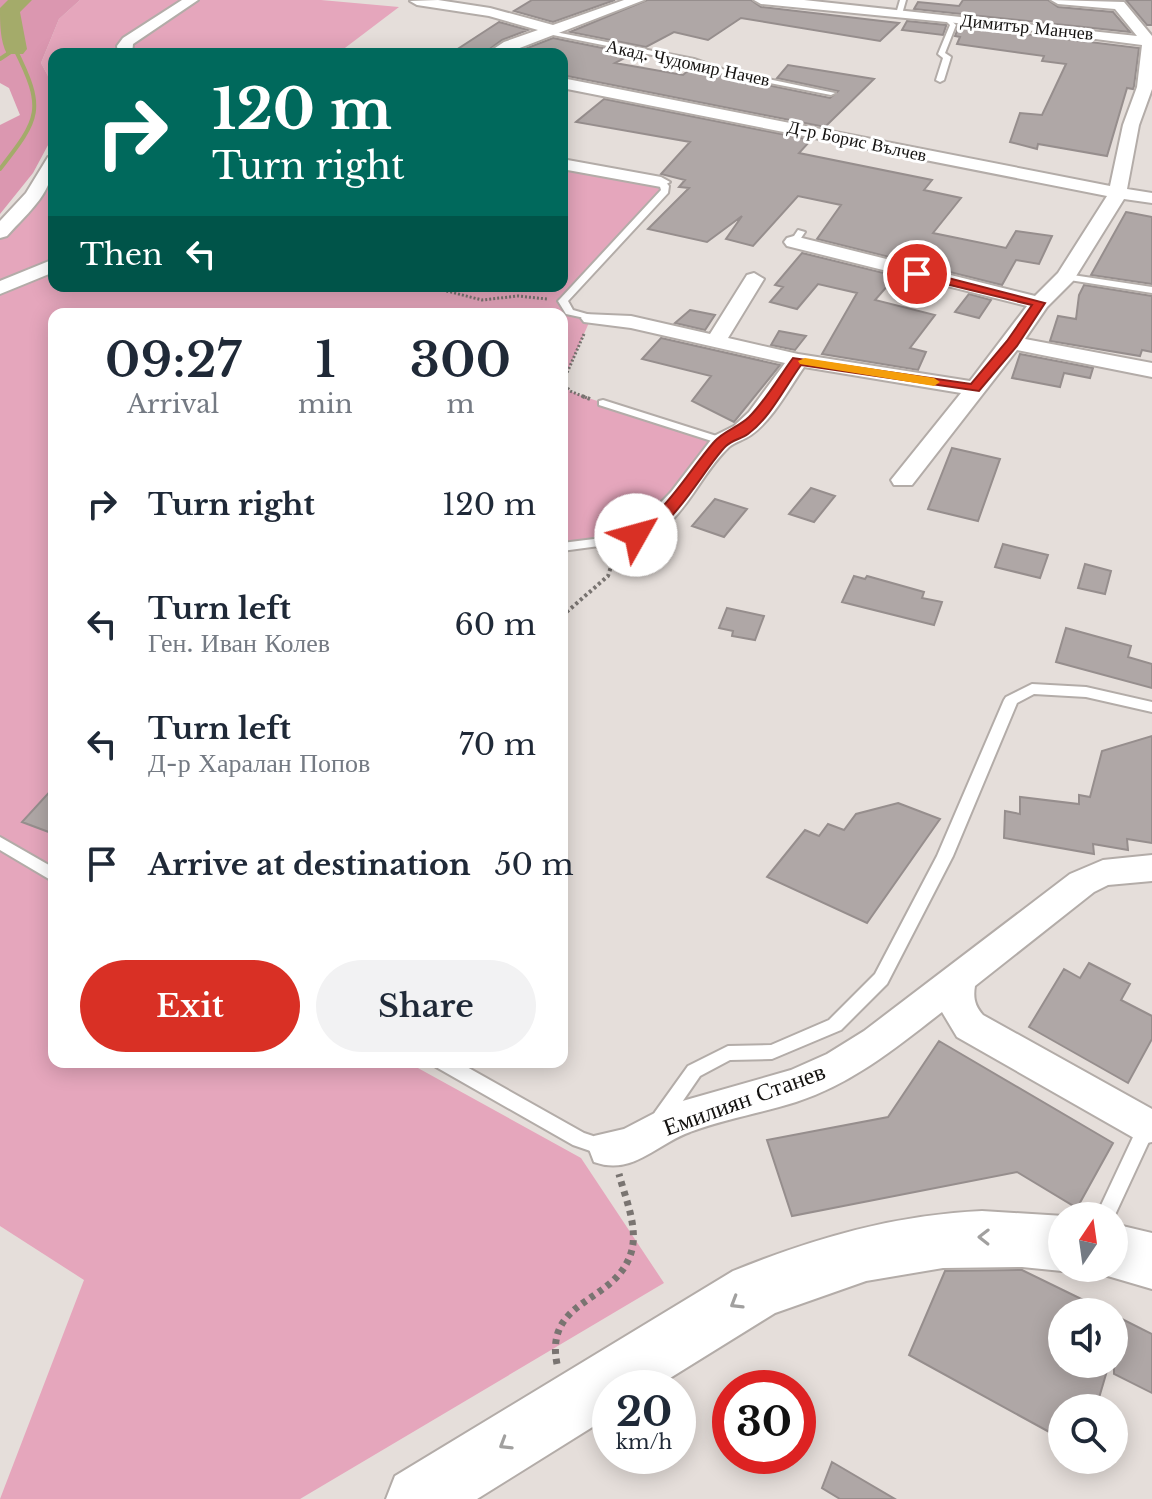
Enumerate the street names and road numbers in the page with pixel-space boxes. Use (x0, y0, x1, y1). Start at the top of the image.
street label: Димитър Манчев (959, 9, 1095, 45)
street label: Акад. Чудомир Начев (604, 35, 772, 91)
street label: Д-р Борис Вълчев (785, 116, 929, 166)
street label: Емилиян Станев (659, 1056, 829, 1142)

